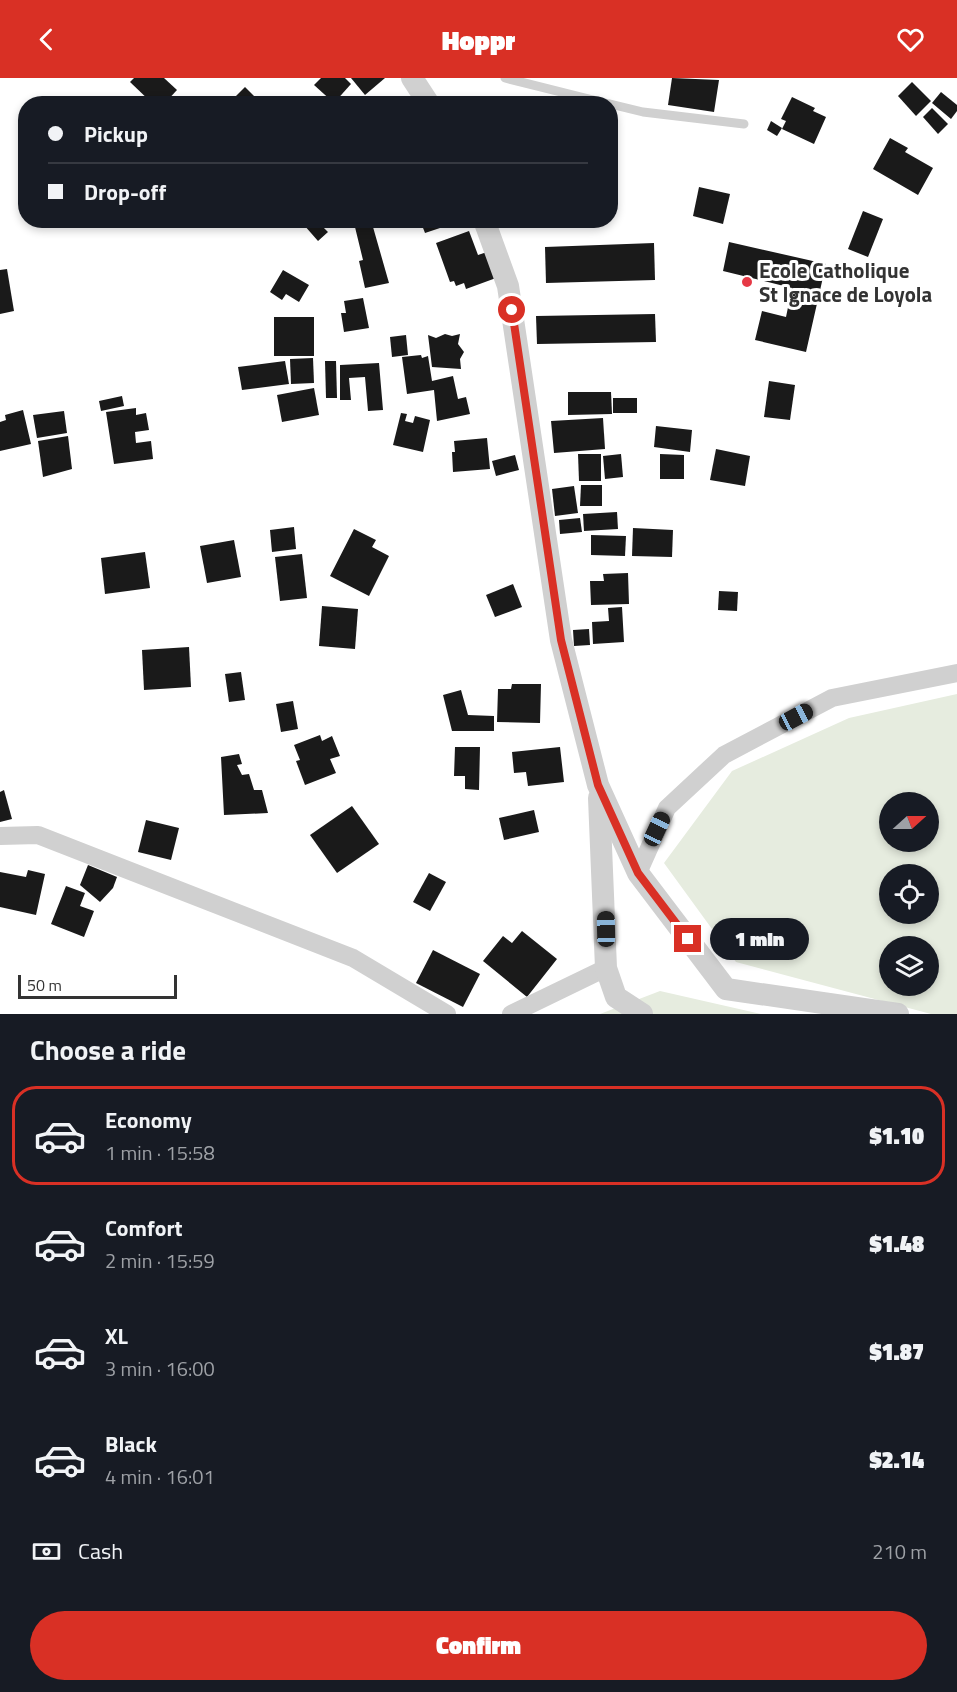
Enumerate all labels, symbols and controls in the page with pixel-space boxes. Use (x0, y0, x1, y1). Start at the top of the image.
text: Hoppr (442, 19, 515, 60)
icon: back (30, 23, 63, 56)
icon: heart (894, 23, 927, 56)
text: Pickup (84, 117, 148, 151)
text: Drop-off (84, 175, 166, 209)
place label: Ecole Catholique St Ignace de Loyola (759, 254, 932, 310)
marker: Ecole Catholique St Ignace de Loyola (740, 275, 754, 289)
route start (498, 296, 525, 323)
car (776, 701, 816, 733)
north arrow (879, 792, 939, 852)
map controls (879, 792, 939, 996)
car (641, 809, 673, 849)
button: locate (879, 864, 939, 924)
car (597, 911, 615, 947)
callout: 1 min (709, 918, 808, 960)
text: 1 min (735, 923, 784, 954)
route end (674, 925, 701, 952)
button: layers (879, 936, 939, 996)
scale bar (18, 972, 177, 1000)
text: 50 m (27, 973, 62, 997)
text: Choose a ride (30, 1029, 186, 1070)
text: Economy (105, 1103, 192, 1137)
icon: car (33, 1109, 87, 1163)
text: $1.10 (869, 1119, 924, 1153)
text: 1 min · 15:58 (105, 1137, 215, 1168)
text: Comfort (105, 1211, 183, 1245)
icon: car (33, 1217, 87, 1271)
text: $1.48 (869, 1227, 924, 1261)
text: 2 min · 15:59 (105, 1245, 215, 1276)
text: XL (105, 1319, 128, 1353)
icon: car (33, 1325, 87, 1379)
text: $1.87 (869, 1335, 924, 1369)
text: 3 min · 16:00 (105, 1353, 215, 1384)
text: Black (105, 1427, 157, 1461)
icon: car (33, 1433, 87, 1487)
text: $2.14 (869, 1443, 924, 1477)
text: 4 min · 16:01 (105, 1461, 215, 1492)
text: Cash (78, 1534, 123, 1568)
icon: cash (30, 1535, 63, 1568)
text: 210 m (872, 1536, 927, 1567)
button: Confirm (30, 1611, 927, 1680)

